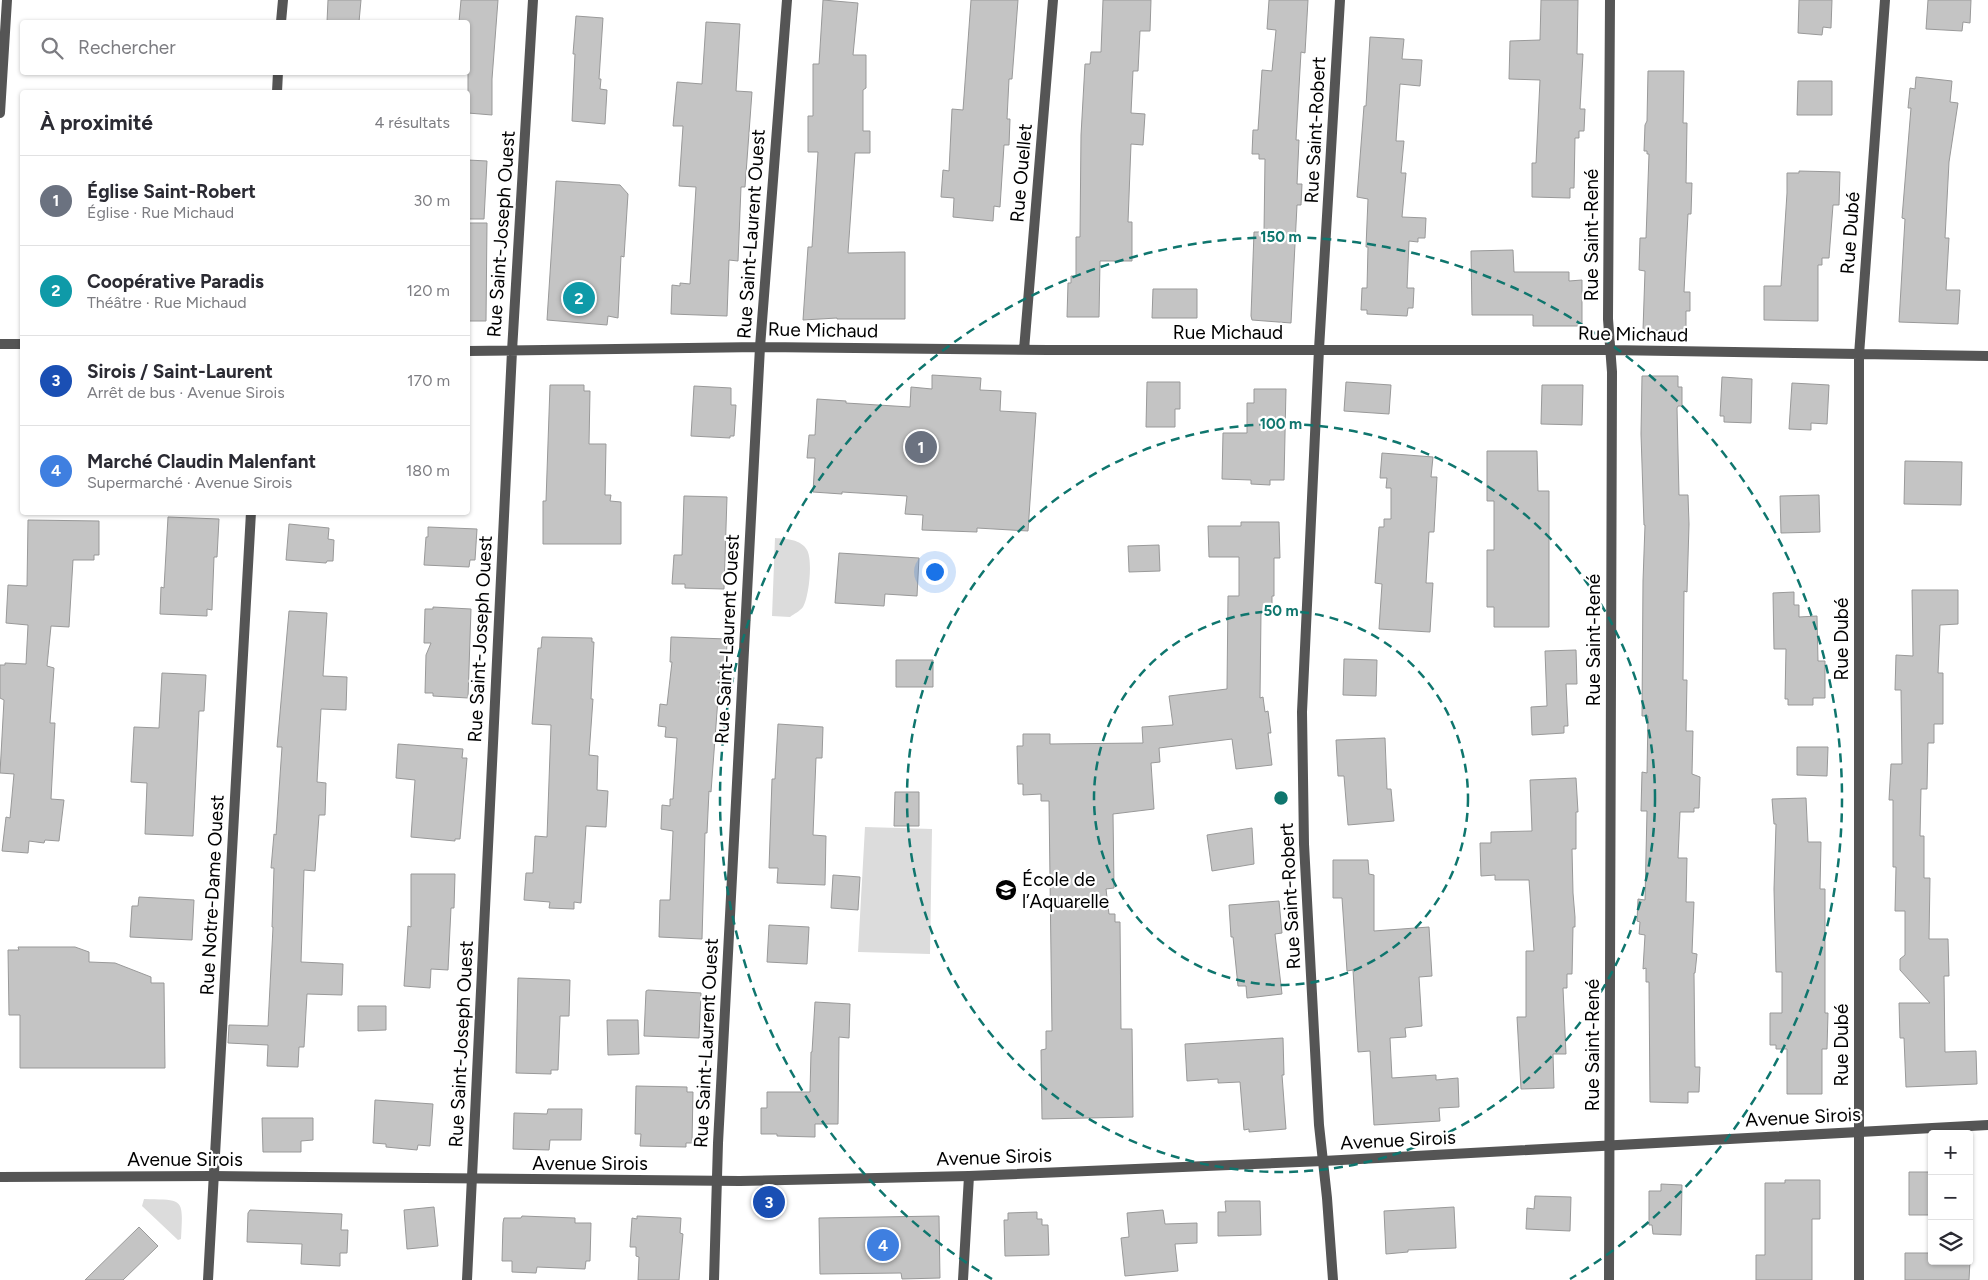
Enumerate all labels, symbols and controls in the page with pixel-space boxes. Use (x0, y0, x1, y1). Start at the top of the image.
search box (20, 20, 470, 75)
icon: search (38, 34, 66, 62)
text: Rechercher (78, 36, 176, 59)
street label: Rue Saint-Robert (1300, 56, 1330, 204)
text: À proximité (40, 110, 153, 135)
text: 4 résultats (374, 113, 450, 132)
street label: Rue Ouellet (1005, 123, 1037, 223)
street label: Rue Saint-Laurent Ouest (732, 128, 770, 340)
street label: Rue Saint-Joseph Ouest (482, 130, 520, 338)
street label: Rue Saint-René (1580, 169, 1603, 301)
text: Église Saint-Robert (87, 180, 256, 203)
text: 1 (53, 191, 59, 210)
text: 30 m (413, 191, 450, 210)
street label: Rue Dubé (1836, 191, 1864, 275)
text: Église · Rue Michaud (87, 203, 234, 222)
text: 150 m (1260, 228, 1302, 246)
text: Coopérative Paradis (87, 270, 264, 293)
pin: 2 (563, 279, 595, 317)
text: 2 (51, 281, 61, 300)
text: 120 m (407, 281, 450, 300)
text: Théâtre · Rue Michaud (87, 293, 247, 312)
street label: Rue Michaud (768, 318, 878, 342)
street label: Rue Michaud (1173, 321, 1283, 344)
street label: Rue Michaud (1578, 322, 1688, 346)
text: Sirois / Saint-Laurent (87, 360, 273, 383)
text: 3 (52, 371, 60, 390)
text: 170 m (407, 371, 450, 390)
text: Arrêt de bus · Avenue Sirois (87, 383, 285, 402)
text: 100 m (1260, 415, 1302, 433)
pin: 1 (905, 428, 937, 466)
text: Marché Claudin Malenfant (87, 450, 316, 473)
text: 4 (51, 461, 61, 480)
text: 180 m (406, 461, 450, 480)
text: Supermarché · Avenue Sirois (87, 473, 292, 492)
street label: Rue Saint-Laurent Ouest (710, 533, 744, 745)
street label: Rue Saint-Joseph Ouest (463, 535, 497, 743)
your location (922, 559, 948, 585)
street label: Rue Saint-René (1582, 574, 1605, 706)
street label: Rue Dubé (1830, 598, 1853, 680)
text: 50 m (1263, 602, 1299, 620)
centre of rings (1272, 789, 1290, 807)
street label: Rue Notre-Dame Ouest (195, 794, 229, 996)
street label: Rue Saint-Robert (1275, 822, 1305, 970)
place label: École de l’Aquarelle (1022, 868, 1109, 913)
school or university icon: École de l’Aquarelle (994, 878, 1018, 902)
street label: Rue Saint-Laurent Ouest (689, 937, 723, 1149)
street label: Rue Saint-Joseph Ouest (444, 940, 478, 1148)
street label: Rue Saint-René (1581, 979, 1604, 1111)
street label: Rue Dubé (1830, 1004, 1853, 1086)
street label: Avenue Sirois (1745, 1102, 1862, 1132)
street label: Avenue Sirois (1340, 1125, 1457, 1155)
map controls (1928, 1130, 1973, 1265)
button: + (1928, 1130, 1973, 1175)
street label: Avenue Sirois (936, 1143, 1052, 1171)
street label: Avenue Sirois (127, 1148, 243, 1171)
street label: Avenue Sirois (532, 1152, 648, 1175)
button: − (1928, 1175, 1973, 1220)
pin: 3 (753, 1183, 785, 1221)
button: layers (1928, 1220, 1973, 1265)
pin: 4 (867, 1226, 899, 1264)

